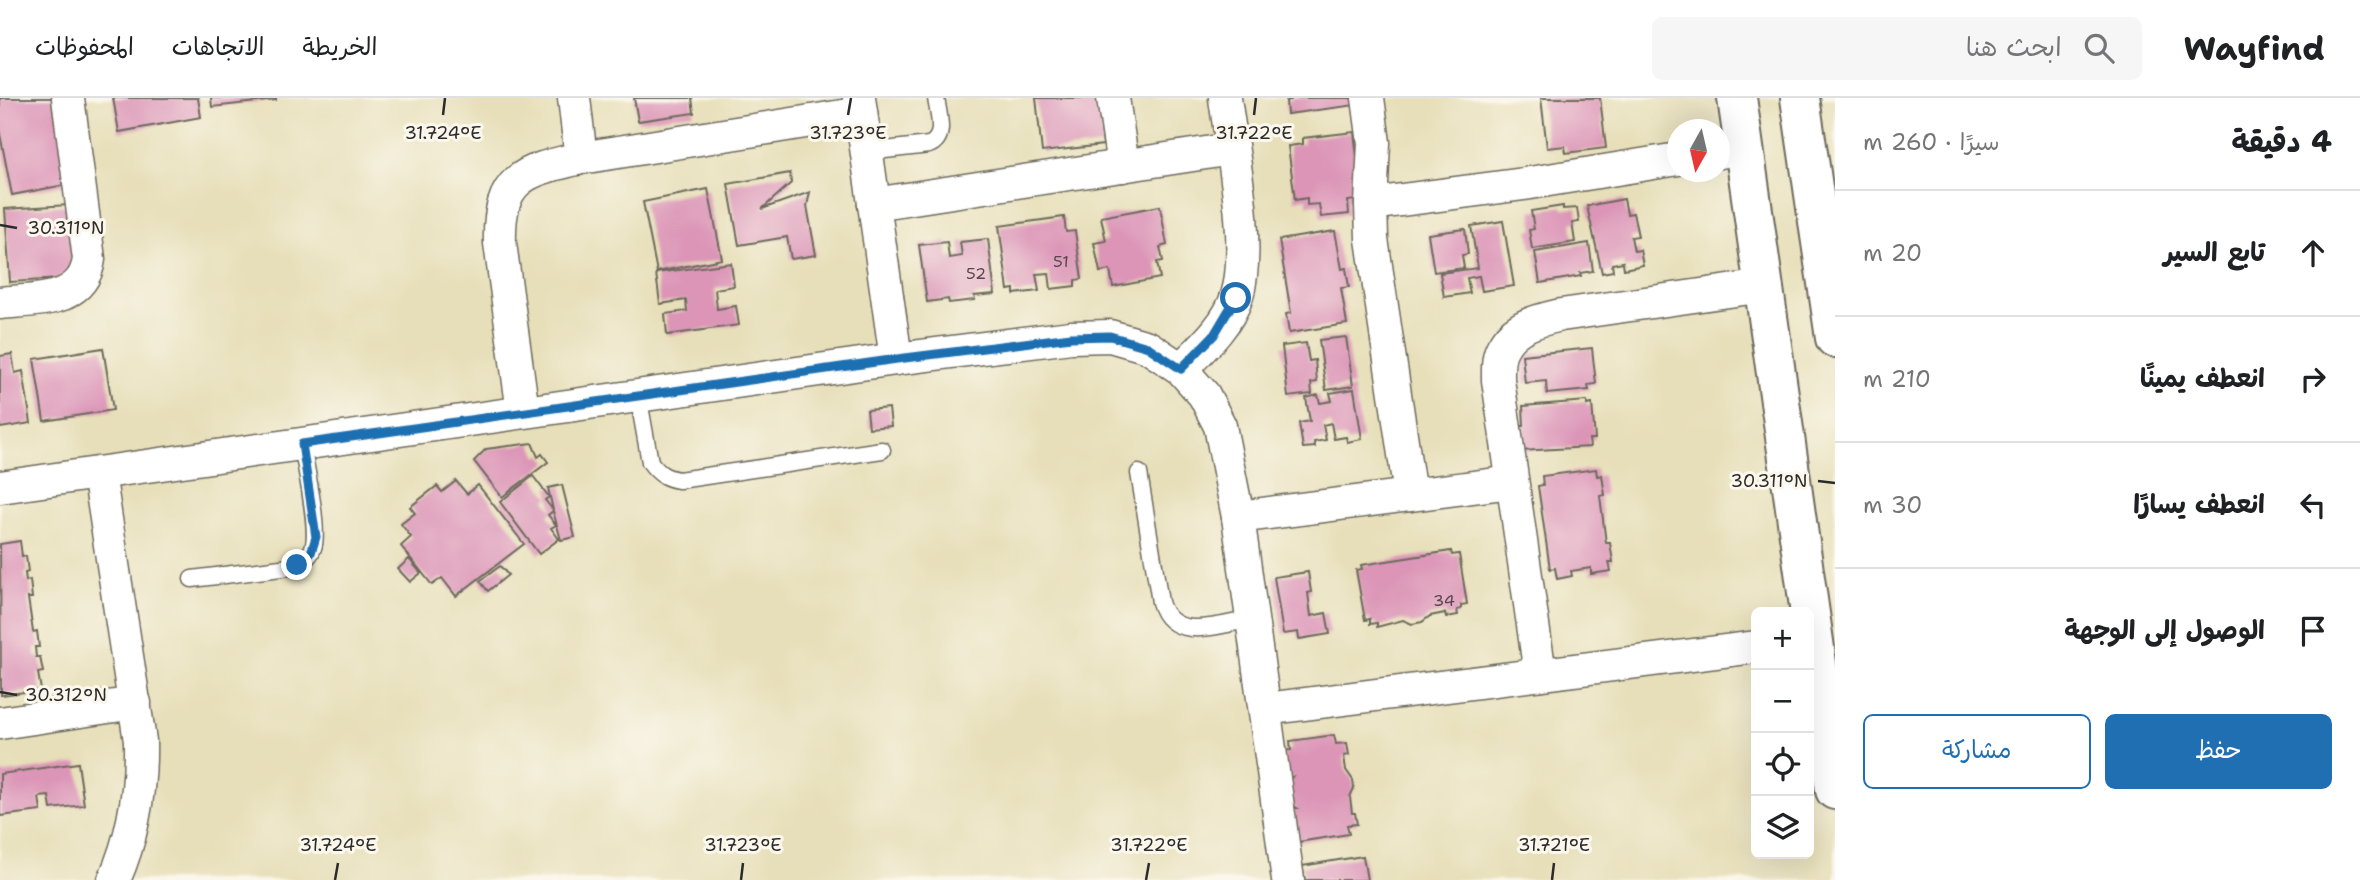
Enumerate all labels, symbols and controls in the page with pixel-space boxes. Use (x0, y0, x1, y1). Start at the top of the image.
search box (1652, 17, 2142, 80)
text: Wayfind (2184, 26, 2325, 71)
text: ابحث هنا (1966, 29, 2062, 64)
icon: search (2080, 29, 2118, 67)
text: المحفوظات (35, 31, 134, 63)
text: الاتجاهات (172, 31, 265, 63)
text: الخريطة (303, 31, 377, 63)
north arrow (1667, 119, 1730, 182)
text: 31.724°E (404, 121, 482, 145)
text: 31.723°E (809, 121, 887, 145)
text: 31.722°E (1215, 121, 1293, 145)
text: 4 دقيقة (2231, 121, 2332, 162)
text: سيرًا · 260 m (1863, 127, 2000, 157)
text: 30.311°N (27, 216, 105, 240)
text: تابع السير (2163, 234, 2265, 269)
icon: ahead (2294, 234, 2332, 272)
text: 20 m (1863, 238, 1922, 268)
house number: 51 (1053, 251, 1069, 272)
house number: 52 (966, 263, 986, 284)
route start (1220, 282, 1251, 313)
text: انعطف يمينًا (2140, 360, 2265, 395)
icon: right (2294, 360, 2332, 398)
text: 210 m (1863, 364, 1931, 394)
text: 30.311°N (1730, 469, 1808, 493)
text: انعطف يسارًا (2133, 486, 2265, 521)
icon: left (2294, 486, 2332, 524)
text: 30 m (1863, 490, 1922, 520)
route end (281, 549, 312, 580)
house number: 34 (1433, 590, 1455, 611)
map controls (1751, 607, 1814, 859)
button: + (1751, 607, 1814, 670)
text: الوصول إلى الوجهة (2064, 612, 2265, 647)
icon: arrive (2294, 612, 2332, 650)
button: − (1751, 670, 1814, 733)
text: 30.312°N (25, 683, 107, 707)
button: مشاركة (1863, 714, 2091, 789)
button: حفظ (2105, 714, 2332, 789)
button: locate (1751, 733, 1814, 796)
button: layers (1751, 796, 1814, 859)
text: 31.724°E (299, 833, 377, 857)
text: 31.723°E (704, 833, 782, 857)
text: 31.722°E (1110, 833, 1188, 857)
text: 31.721°E (1518, 833, 1590, 857)

